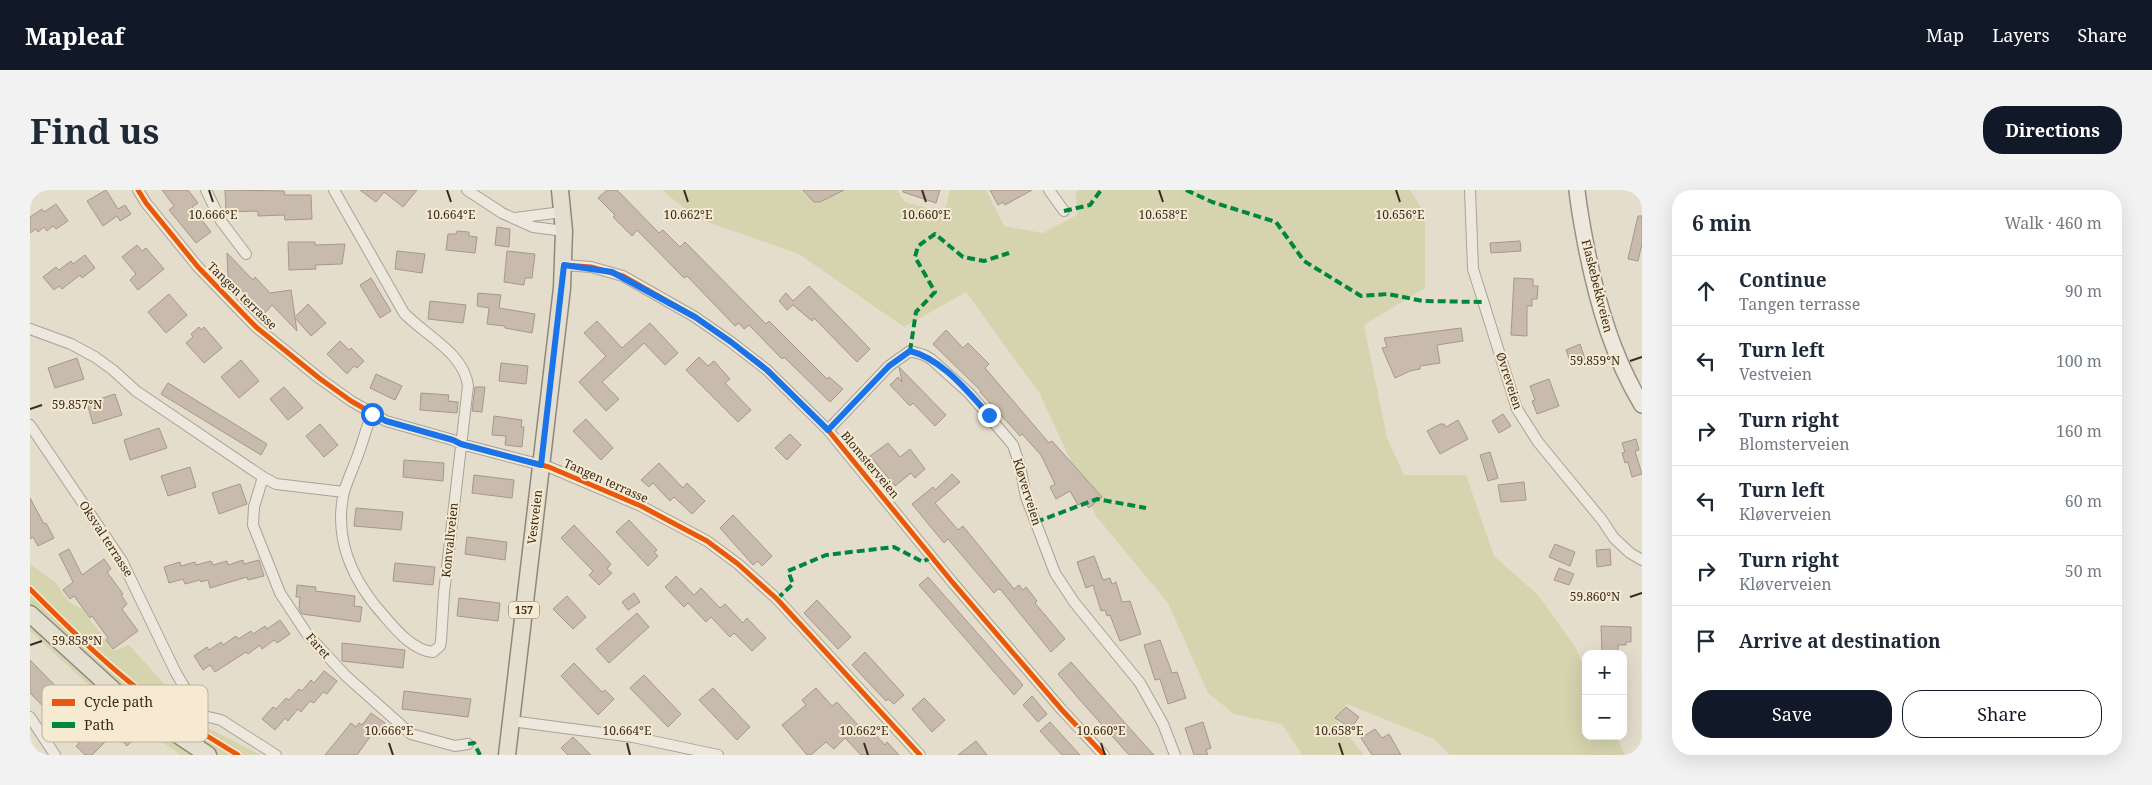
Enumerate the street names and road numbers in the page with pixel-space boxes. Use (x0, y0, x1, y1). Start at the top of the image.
street label: Flaskebekkveien (1578, 238, 1617, 334)
street label: Tangen terrasse (204, 258, 281, 333)
street label: Øvreveien (1492, 350, 1527, 412)
street label: Blomsterveien (837, 427, 904, 502)
street label: Tangen terrasse (561, 454, 651, 507)
street label: Kløverveien (1009, 456, 1046, 528)
street label: Vestveien (523, 488, 546, 545)
street label: Oksval terrasse (75, 497, 137, 580)
street label: Konvallveien (437, 501, 462, 578)
road number: 157 (509, 602, 539, 618)
street label: Faret (302, 629, 335, 662)

